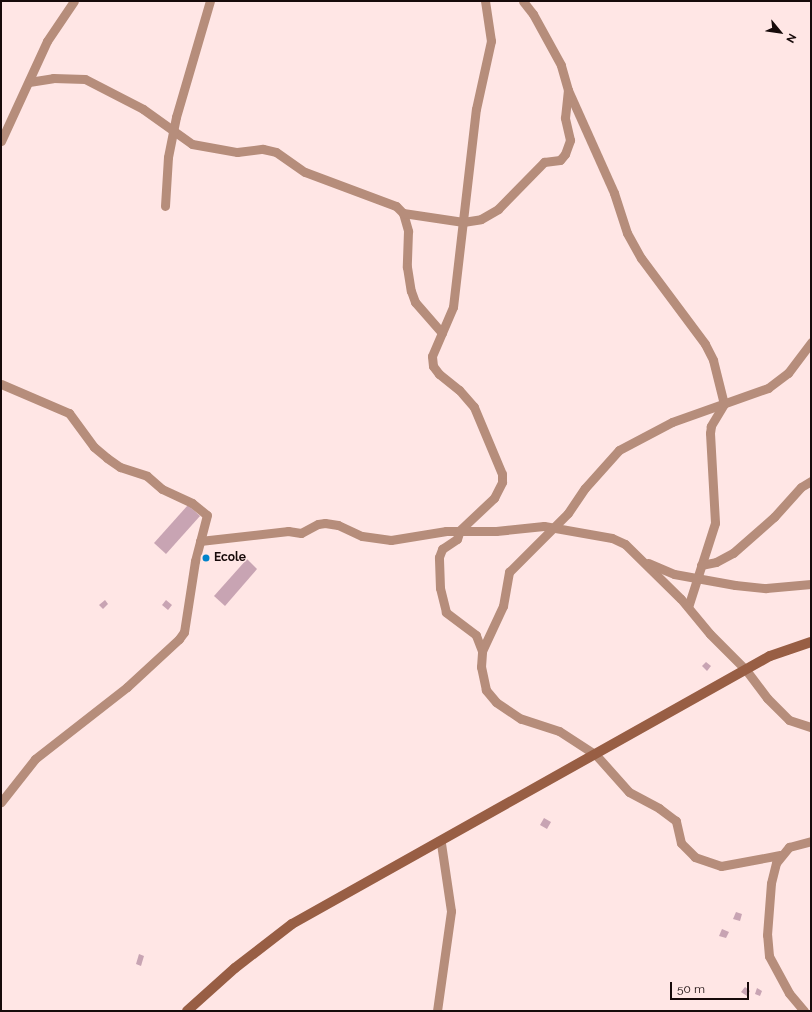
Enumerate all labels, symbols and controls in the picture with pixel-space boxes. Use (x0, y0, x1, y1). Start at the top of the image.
north arrow (760, 12, 800, 52)
text: N (783, 31, 799, 45)
place label: Ecole (214, 551, 246, 565)
marker: Ecole (201, 553, 211, 563)
scale bar (672, 974, 751, 1000)
text: 50 m (677, 982, 705, 996)

